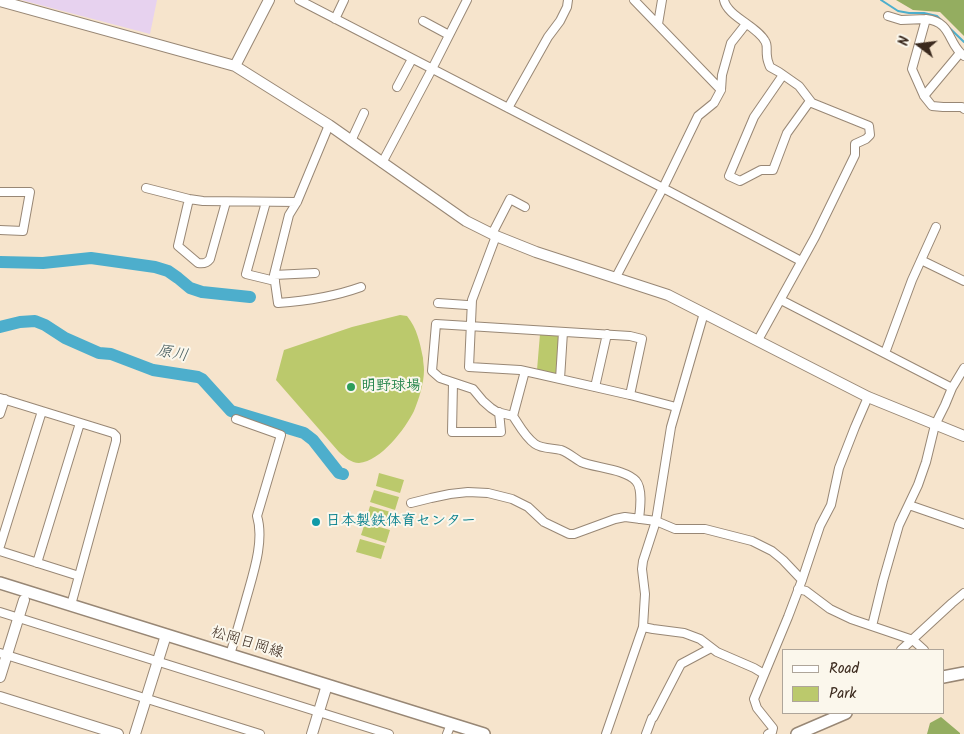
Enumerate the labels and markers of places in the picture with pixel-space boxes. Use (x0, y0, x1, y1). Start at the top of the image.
place label: 明野球場 (361, 378, 421, 396)
marker: 明野球場 (345, 381, 357, 393)
place label: 日本製鉄体育センター (326, 513, 476, 531)
marker: 日本製鉄体育センター (310, 516, 322, 528)

